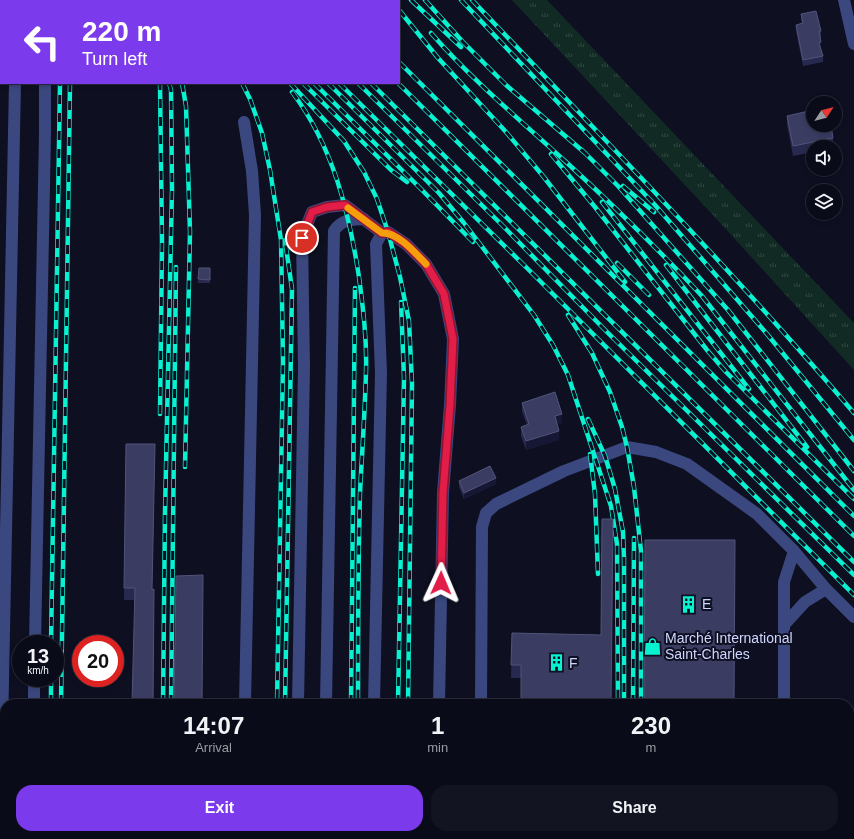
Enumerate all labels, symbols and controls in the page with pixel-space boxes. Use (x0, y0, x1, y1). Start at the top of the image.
icon: left (16, 16, 68, 68)
text: 220 m (82, 16, 161, 47)
text: Turn left (82, 49, 147, 69)
north arrow (806, 96, 842, 132)
map controls (806, 96, 842, 220)
button: sound (806, 140, 842, 176)
button: layers (806, 184, 842, 220)
pin (285, 221, 319, 255)
icon: arrive (291, 227, 313, 249)
position arrow (420, 562, 462, 604)
building icon: E (679, 594, 699, 614)
place label: E (702, 596, 711, 612)
place label: Marché International Saint-Charles (665, 630, 793, 662)
speed limit sign: 20 (72, 635, 124, 687)
shop icon: Marché International Saint-Charles (642, 636, 662, 656)
text: 13 (27, 645, 49, 667)
building icon: F (546, 653, 566, 673)
place label: F (569, 655, 578, 671)
text: km/h (27, 665, 49, 676)
text: 14:07 (183, 712, 244, 739)
text: 1 (431, 712, 444, 739)
text: 230 (631, 712, 671, 739)
text: Arrival (195, 740, 232, 755)
text: min (427, 740, 448, 755)
text: m (646, 740, 656, 755)
button: Exit (16, 785, 423, 831)
button: Share (431, 785, 838, 831)

